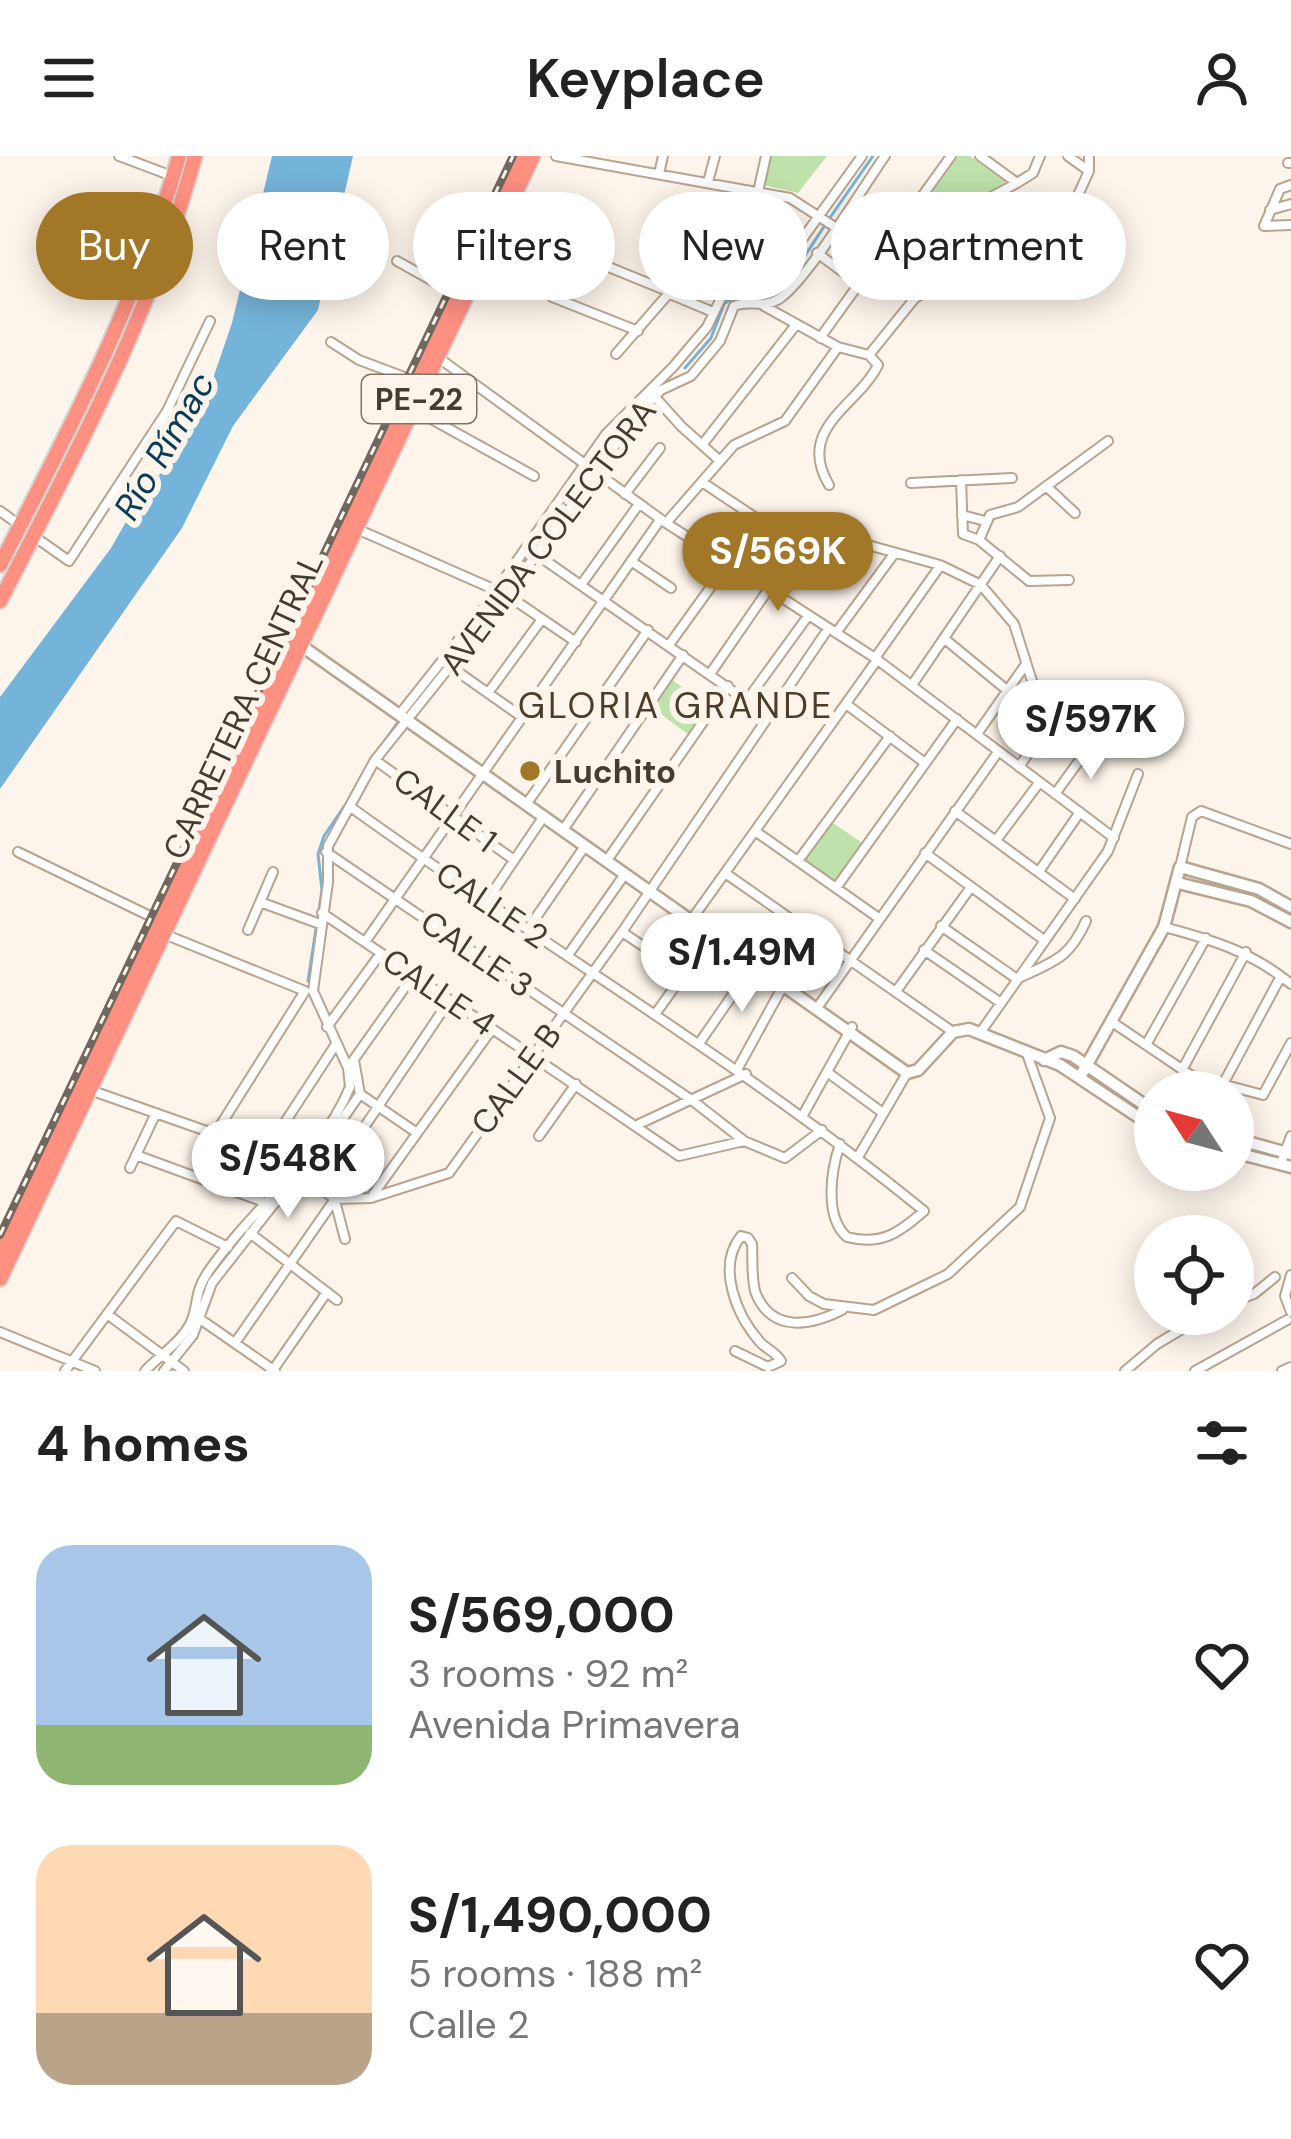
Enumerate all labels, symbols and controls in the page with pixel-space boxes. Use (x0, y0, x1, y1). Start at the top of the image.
text: Keyplace (526, 43, 765, 114)
icon: menu (36, 45, 102, 111)
icon: person (1189, 45, 1255, 111)
chip: Buy (36, 192, 193, 300)
chip: Rent (217, 192, 389, 300)
chip: Filters (413, 192, 615, 300)
chip: New (639, 192, 807, 300)
chip: Apartment (831, 192, 1126, 300)
water label: Río Rímac (103, 364, 225, 528)
road number: PE-22 (362, 375, 476, 423)
street label: AVENIDA COLECTORA (430, 391, 666, 683)
pin: S/569K (680, 512, 876, 614)
text: S/569K (709, 525, 847, 576)
street label: CARRETERA CENTRAL (153, 546, 333, 866)
pin: S/597K (993, 680, 1189, 782)
district label: GLORIA GRANDE (518, 682, 834, 729)
text: S/597K (1024, 693, 1158, 744)
place label: Luchito (554, 750, 676, 793)
street label: CALLE 1 (385, 758, 505, 862)
marker: Luchito (517, 758, 543, 784)
street label: CALLE 2 (428, 852, 556, 958)
street label: CALLE 3 (412, 901, 542, 1007)
pin: S/1.49M (631, 913, 853, 1015)
text: S/1.49M (668, 926, 816, 977)
street label: CALLE 4 (374, 939, 504, 1045)
street label: CALLE B (461, 1015, 571, 1143)
north arrow (1134, 1071, 1254, 1191)
map controls (1134, 1071, 1254, 1335)
pin: S/548K (190, 1119, 386, 1221)
text: S/548K (219, 1132, 357, 1183)
button: locate (1134, 1215, 1254, 1335)
text: 4 homes (36, 1410, 250, 1477)
icon: filters (1189, 1410, 1255, 1476)
text: S/569,000 (408, 1581, 675, 1648)
icon: home (132, 1593, 276, 1737)
icon: heart (1189, 1632, 1255, 1698)
text: 3 rooms · 92 m² (408, 1648, 688, 1699)
text: Avenida Primavera (408, 1699, 740, 1750)
text: S/1,490,000 (408, 1881, 712, 1948)
icon: home (132, 1893, 276, 2037)
icon: heart (1189, 1932, 1255, 1998)
text: 5 rooms · 188 m² (408, 1948, 703, 1999)
text: Calle 2 (408, 1999, 530, 2050)

